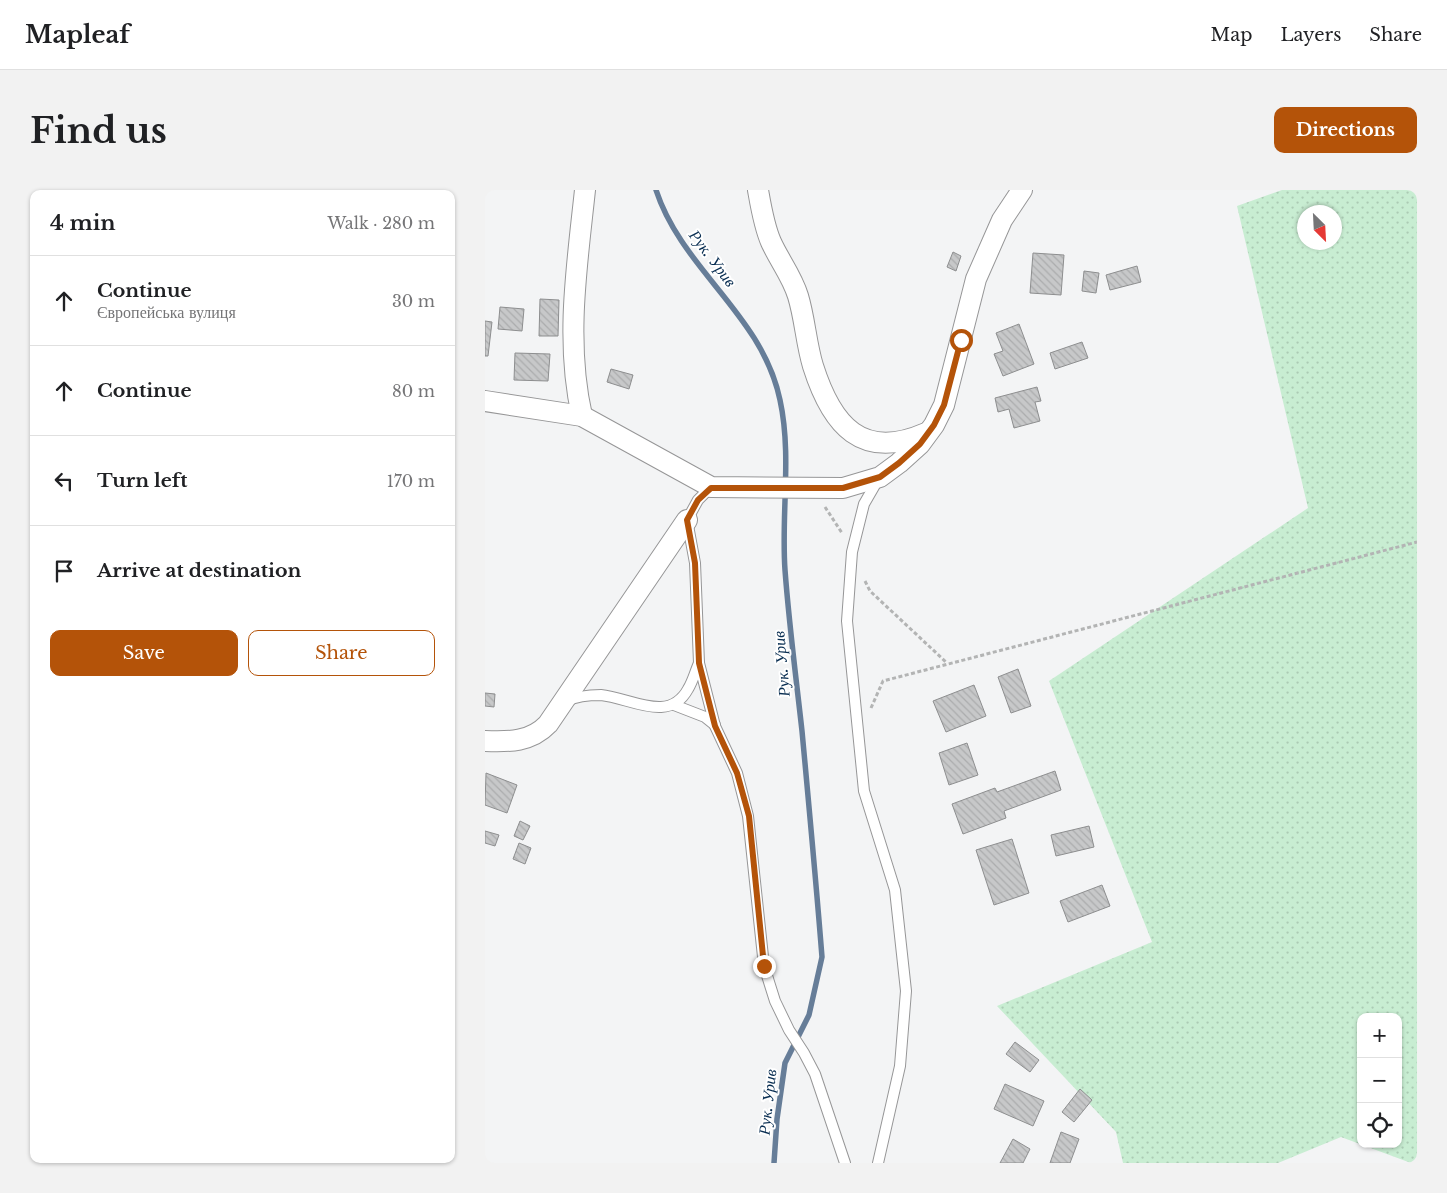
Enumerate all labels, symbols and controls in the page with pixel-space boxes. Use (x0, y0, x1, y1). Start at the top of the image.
text: Mapleaf (25, 20, 130, 49)
text: Map (1211, 24, 1252, 46)
text: Layers (1280, 24, 1341, 46)
text: Share (1369, 24, 1422, 46)
button: Directions (1274, 107, 1417, 153)
text: Find us (30, 109, 167, 152)
north arrow (1297, 205, 1342, 250)
text: 4 min (50, 210, 116, 236)
text: Walk · 280 m (327, 213, 435, 233)
water label: Рук. Урив (685, 225, 741, 290)
text: Continue (97, 279, 192, 302)
icon: ahead (50, 287, 78, 315)
text: 30 m (392, 291, 435, 311)
text: Європейська вулиця (97, 302, 236, 322)
route start (950, 329, 973, 352)
icon: ahead (50, 377, 78, 405)
text: Continue (97, 379, 192, 402)
text: 80 m (392, 381, 435, 401)
icon: left (50, 467, 78, 495)
text: Turn left (97, 469, 188, 492)
text: 170 m (387, 471, 435, 491)
icon: arrive (50, 557, 78, 585)
text: Arrive at destination (97, 559, 301, 582)
button: Save (50, 630, 238, 676)
button: Share (248, 630, 435, 676)
water label: Рук. Урив (768, 630, 794, 699)
route end (753, 955, 776, 978)
map controls (1357, 1013, 1402, 1148)
button: + (1357, 1013, 1402, 1058)
button: − (1357, 1058, 1402, 1103)
water label: Рук. Урив (753, 1068, 780, 1137)
button: locate (1357, 1103, 1402, 1148)

